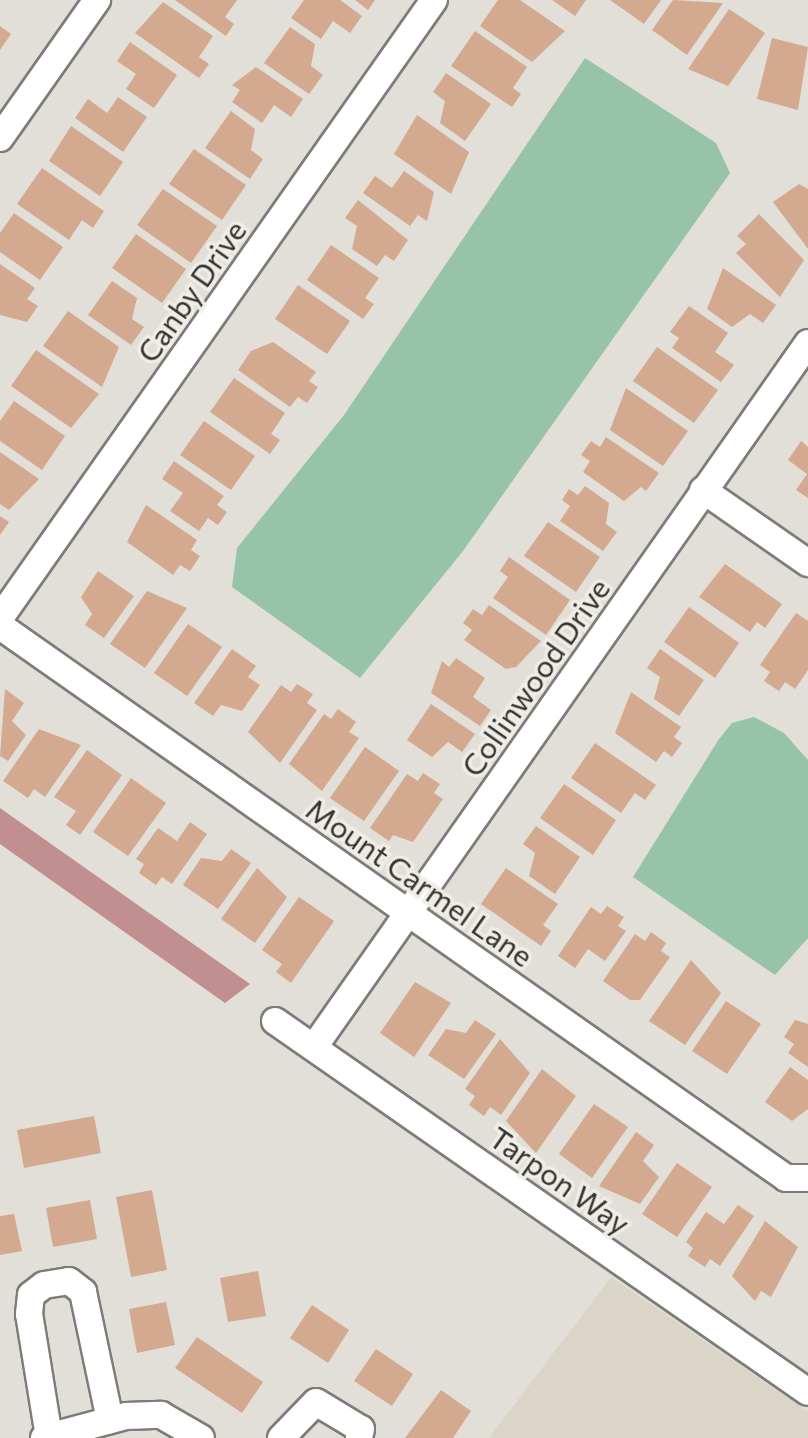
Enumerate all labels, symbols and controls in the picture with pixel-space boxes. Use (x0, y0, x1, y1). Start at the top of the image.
street label: Canby Drive (129, 213, 253, 369)
street label: Collinwood Drive (453, 571, 617, 783)
street label: Mount Carmel Lane (300, 790, 540, 974)
street label: Tarpon Way (483, 1119, 637, 1241)

